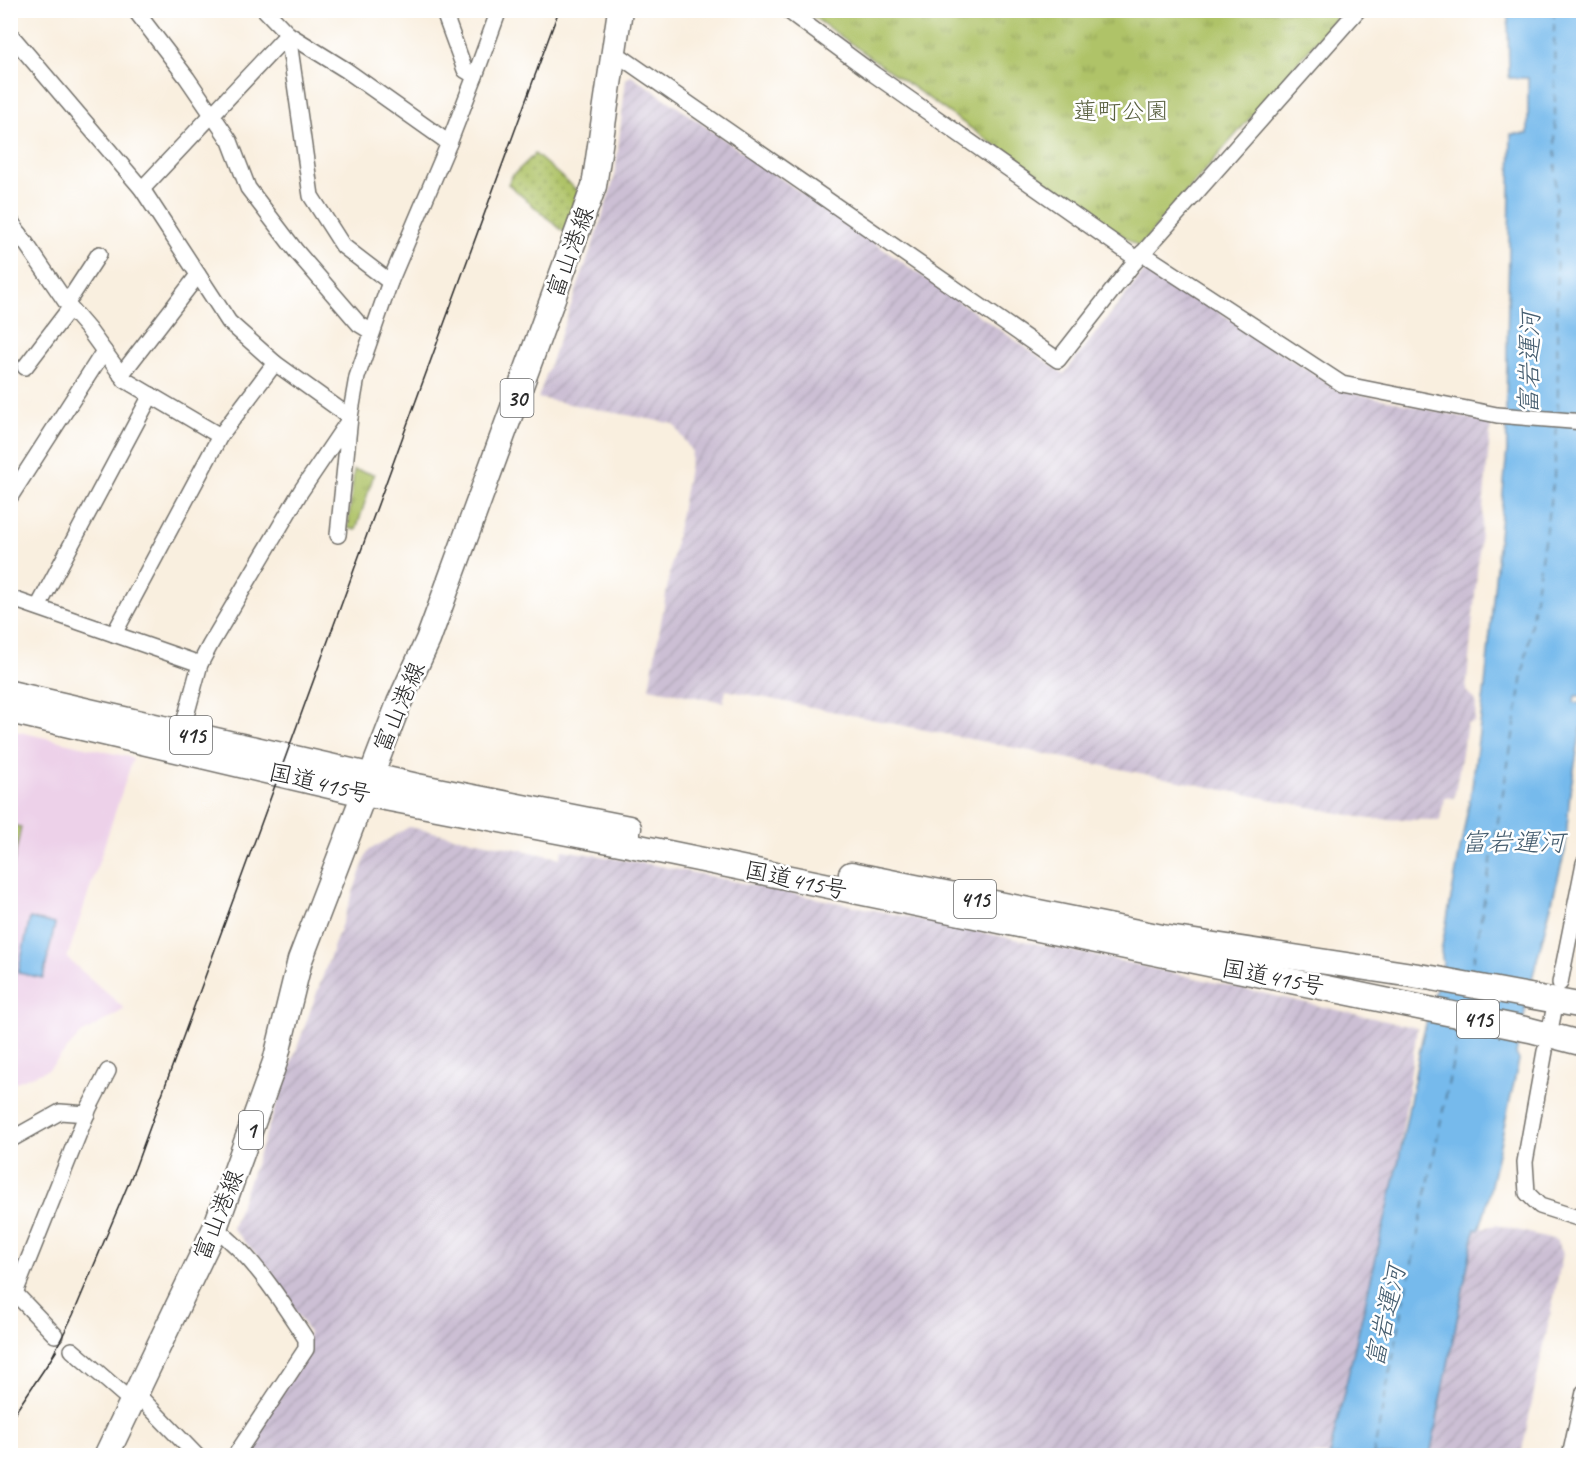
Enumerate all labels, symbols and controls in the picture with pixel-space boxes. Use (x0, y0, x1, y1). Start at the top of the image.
park label: 蓮町公園 (1073, 96, 1169, 126)
street label: 富山港線 (539, 202, 601, 302)
water label: 富岩運河 (1512, 307, 1547, 415)
road number: 30 (500, 379, 534, 417)
street label: 富山港線 (366, 657, 432, 757)
road number: 415 (170, 716, 212, 754)
street label: 国道415号 (266, 757, 374, 809)
water label: 富岩運河 (1461, 826, 1569, 859)
street label: 国道415号 (742, 854, 850, 906)
road number: 415 (954, 880, 996, 918)
street label: 国道415号 (1219, 952, 1327, 1002)
road number: 415 (1457, 1000, 1499, 1038)
road number: 1 (239, 1111, 263, 1149)
street label: 富山港線 (186, 1165, 250, 1265)
water label: 富岩運河 (1358, 1258, 1414, 1370)

